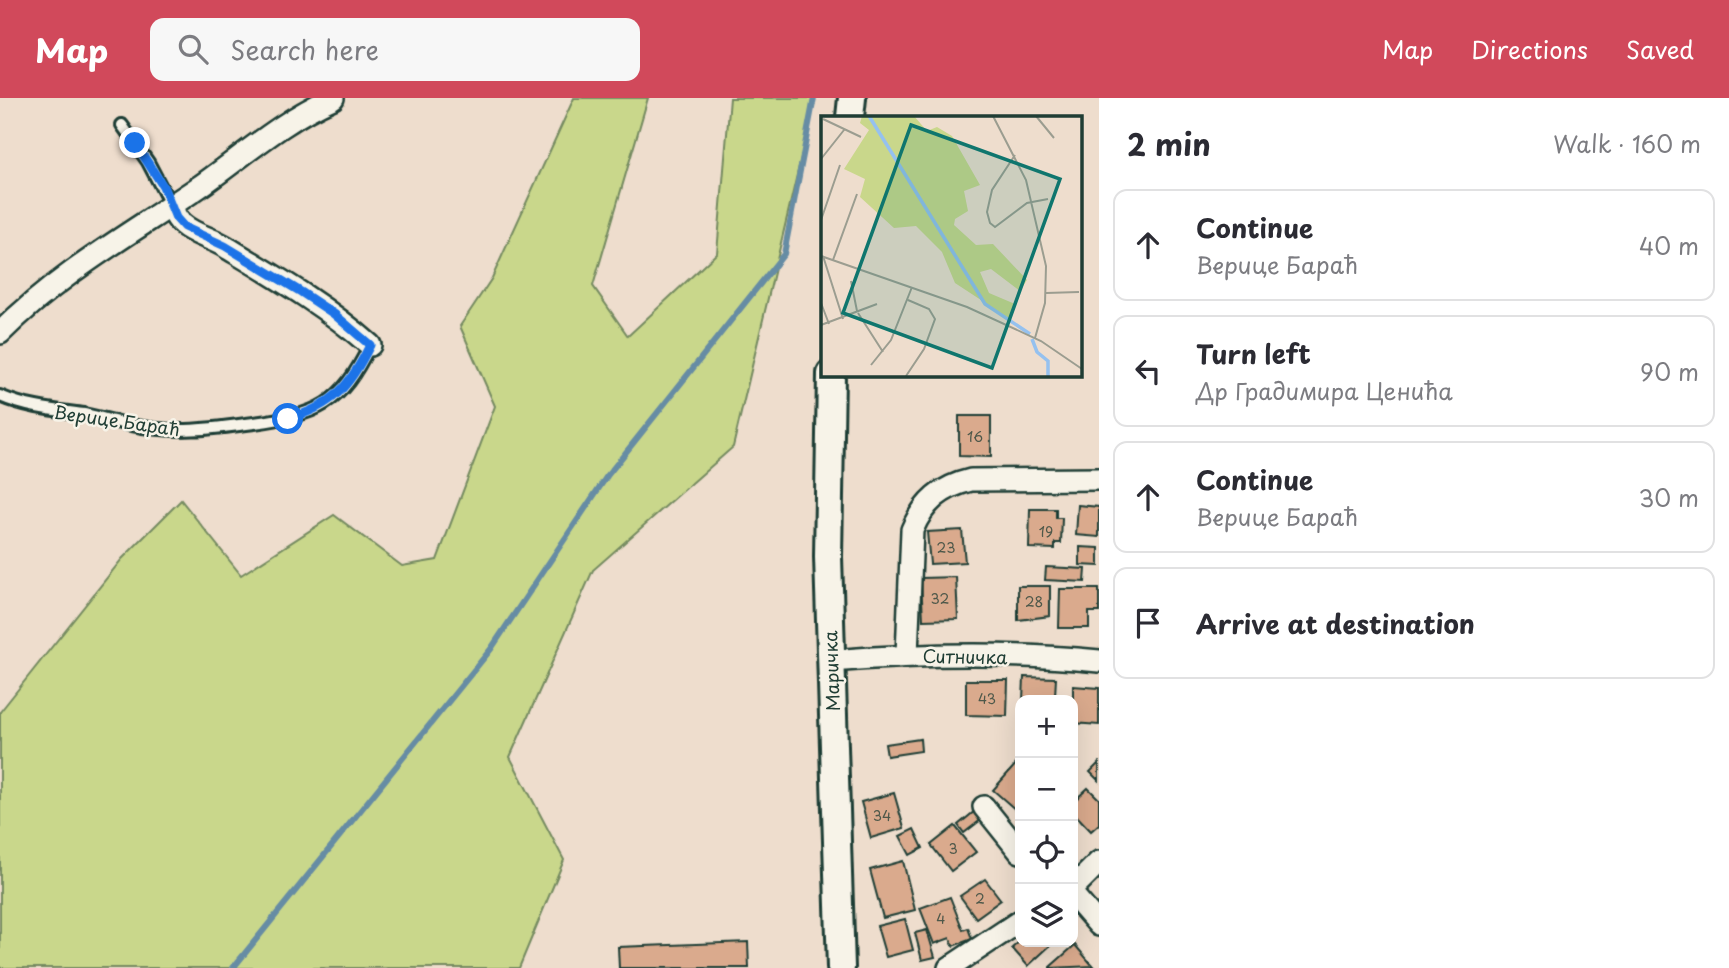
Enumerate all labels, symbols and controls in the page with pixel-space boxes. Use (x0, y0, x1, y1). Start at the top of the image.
search box (150, 18, 640, 81)
text: Map (35, 24, 108, 74)
icon: search (174, 30, 212, 68)
text: Search here (230, 30, 379, 69)
text: Map (1382, 31, 1433, 67)
text: Directions (1471, 31, 1588, 67)
text: Saved (1626, 31, 1694, 67)
inset map (821, 116, 1082, 376)
text: 2 min (1127, 121, 1211, 166)
text: Walk · 160 m (1553, 126, 1701, 161)
route end (119, 127, 150, 158)
text: Continue (1196, 208, 1313, 247)
icon: ahead (1129, 226, 1167, 264)
text: 40 m (1639, 228, 1699, 263)
text: Верице Бараћ (1196, 247, 1358, 282)
text: Turn left (1196, 334, 1311, 373)
icon: left (1129, 352, 1167, 390)
text: 90 m (1640, 354, 1699, 389)
text: Др Градимира Ценића (1196, 373, 1453, 408)
street label: Верице Бараћ (52, 398, 182, 442)
route start (272, 403, 303, 434)
house number: 16 (967, 426, 983, 447)
text: Continue (1196, 460, 1313, 499)
icon: ahead (1129, 478, 1167, 516)
text: 30 m (1638, 480, 1699, 515)
text: Верице Бараћ (1196, 499, 1358, 534)
house number: 19 (1039, 521, 1053, 542)
house number: 23 (937, 537, 955, 558)
house number: 32 (931, 588, 949, 609)
house number: 28 (1025, 591, 1043, 612)
icon: arrive (1129, 604, 1167, 642)
text: Arrive at destination (1196, 604, 1475, 643)
street label: Маричка (816, 630, 846, 712)
street label: Ситничка (922, 642, 1008, 670)
house number: 43 (978, 688, 996, 709)
map controls (1015, 695, 1078, 947)
button: + (1015, 695, 1078, 758)
button: − (1015, 758, 1078, 821)
house number: 34 (873, 805, 891, 826)
button: locate (1015, 821, 1078, 884)
house number: 3 (948, 838, 958, 859)
button: layers (1015, 884, 1078, 947)
house number: 2 (975, 888, 985, 909)
house number: 4 (936, 908, 946, 929)

